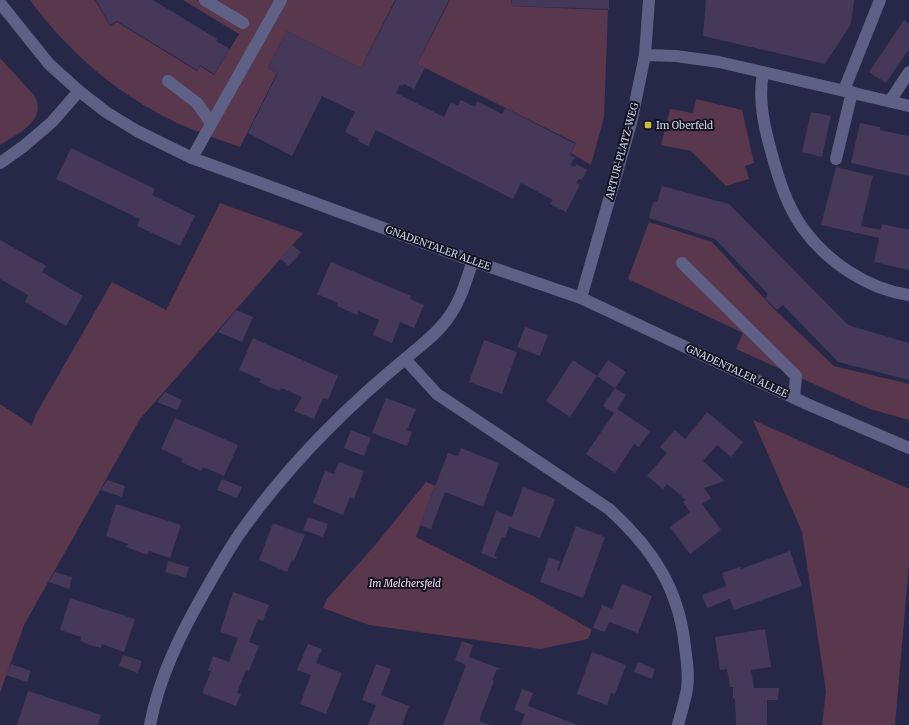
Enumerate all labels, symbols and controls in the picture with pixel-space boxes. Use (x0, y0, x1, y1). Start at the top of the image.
street label: ARTUR-PLATZ-WEG (603, 101, 641, 202)
place label: Im Oberfeld (656, 119, 713, 132)
marker: Im Oberfeld (643, 120, 653, 130)
street label: GNADENTALER ALLEE (384, 223, 493, 273)
street label: GNADENTALER ALLEE (684, 342, 791, 401)
park label: Im Melchersfeld (369, 577, 441, 590)

